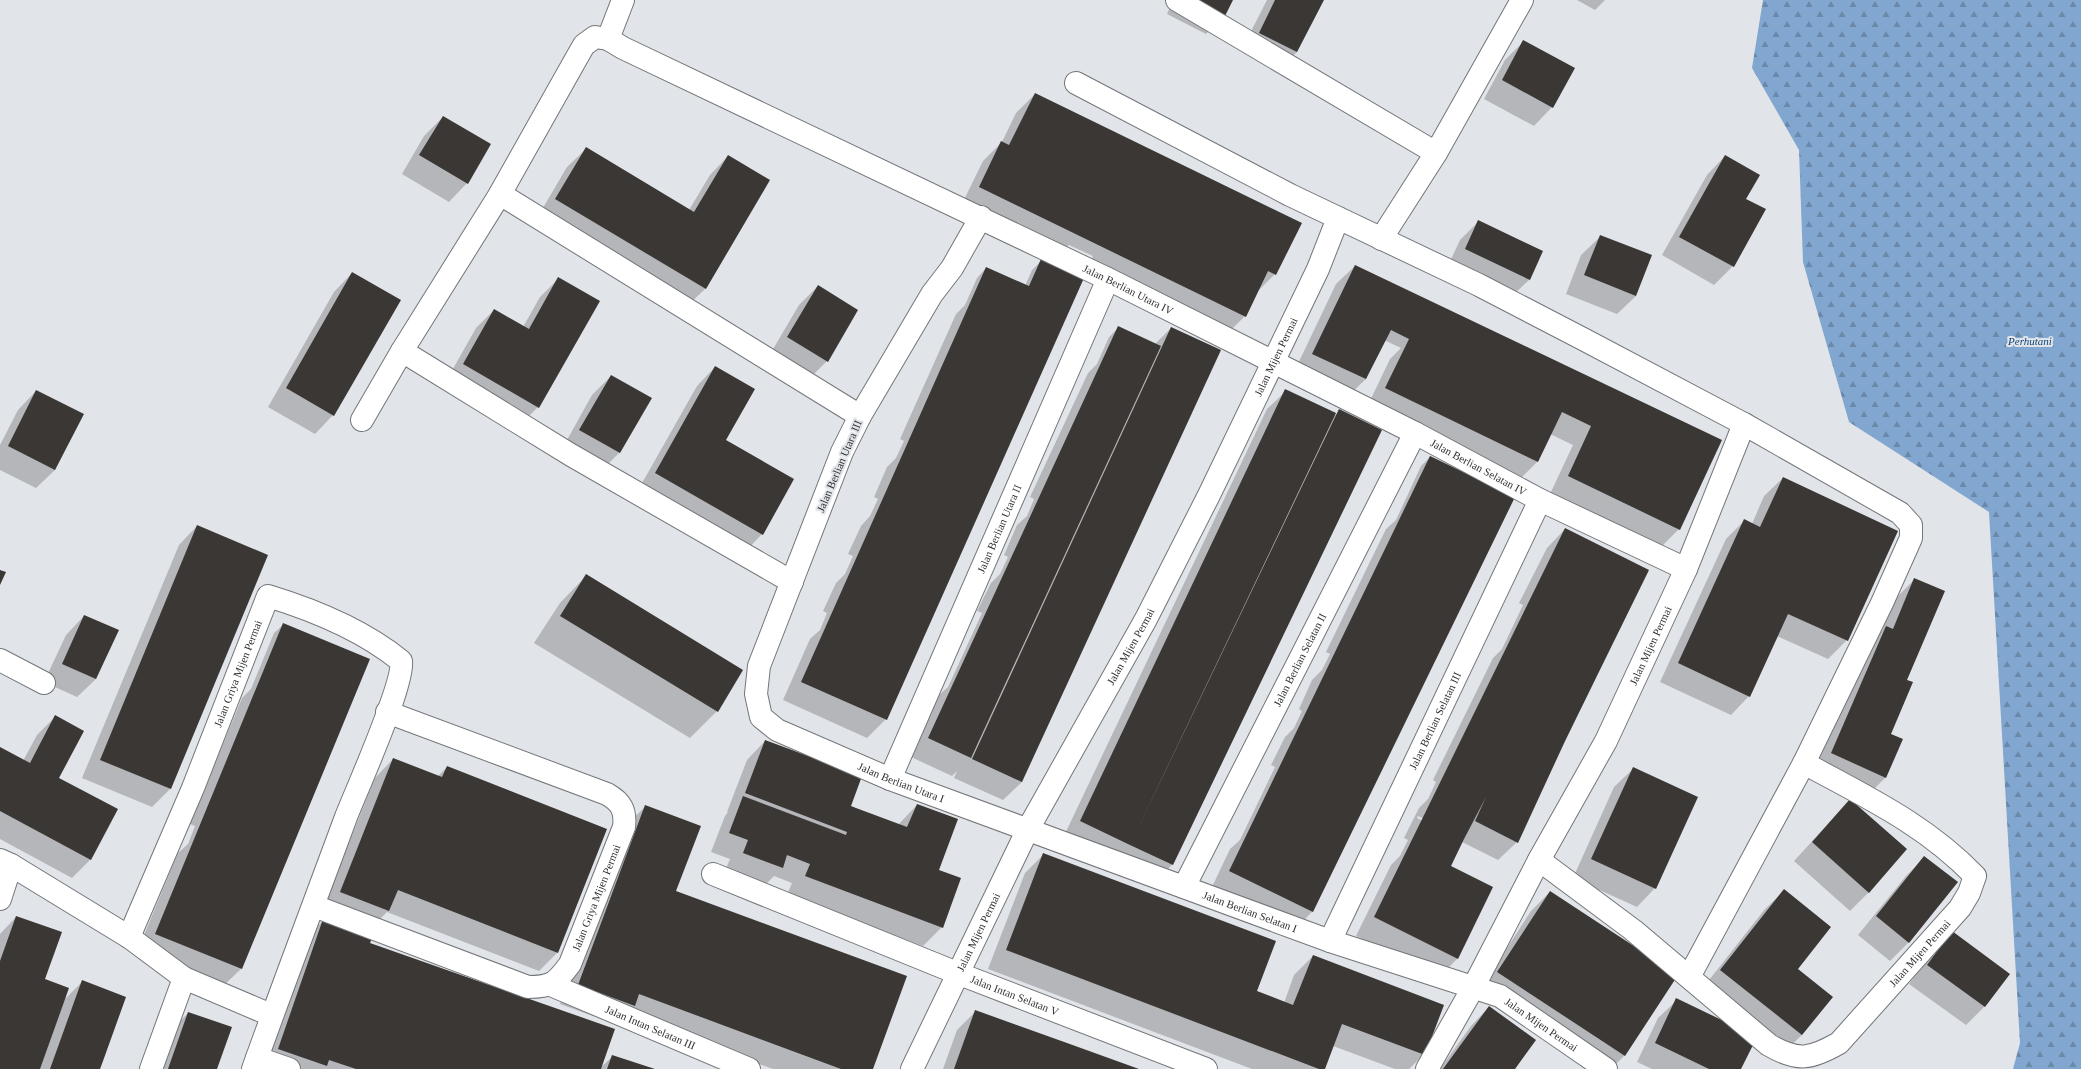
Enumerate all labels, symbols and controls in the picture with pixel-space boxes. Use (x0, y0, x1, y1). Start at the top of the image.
street label: Jalan Berlian Utara IV (1081, 262, 1175, 317)
street label: Jalan Mijen Permai (1252, 316, 1300, 398)
park label: Perhutani (2007, 335, 2052, 347)
street label: Jalan Berlian Utara III (814, 418, 864, 514)
street label: Jalan Berlian Selatan IV (1429, 436, 1529, 498)
street label: Jalan Berlian Utara II (975, 482, 1024, 575)
street label: Jalan Mijen Permai (1627, 604, 1674, 687)
street label: Jalan Mijen Permai (1104, 606, 1156, 687)
street label: Jalan Berlian Selatan II (1271, 611, 1329, 708)
street label: Jalan Griya Mijen Permai (211, 619, 264, 729)
street label: Jalan Berlian Selatan III (1407, 670, 1463, 771)
street label: Jalan Berlian Utara I (856, 760, 946, 805)
street label: Jalan Griya Mijen Permai (570, 843, 623, 953)
street label: Jalan Berlian Selatan I (1201, 889, 1299, 934)
street label: Jalan Mijen Permai (954, 891, 1002, 973)
street label: Jalan Mijen Permai (1886, 917, 1953, 989)
street label: Jalan Intan Selatan V (969, 973, 1060, 1018)
street label: Jalan Mijen Permai (1503, 995, 1580, 1054)
street label: Jalan Intan Selatan III (603, 1003, 698, 1052)

